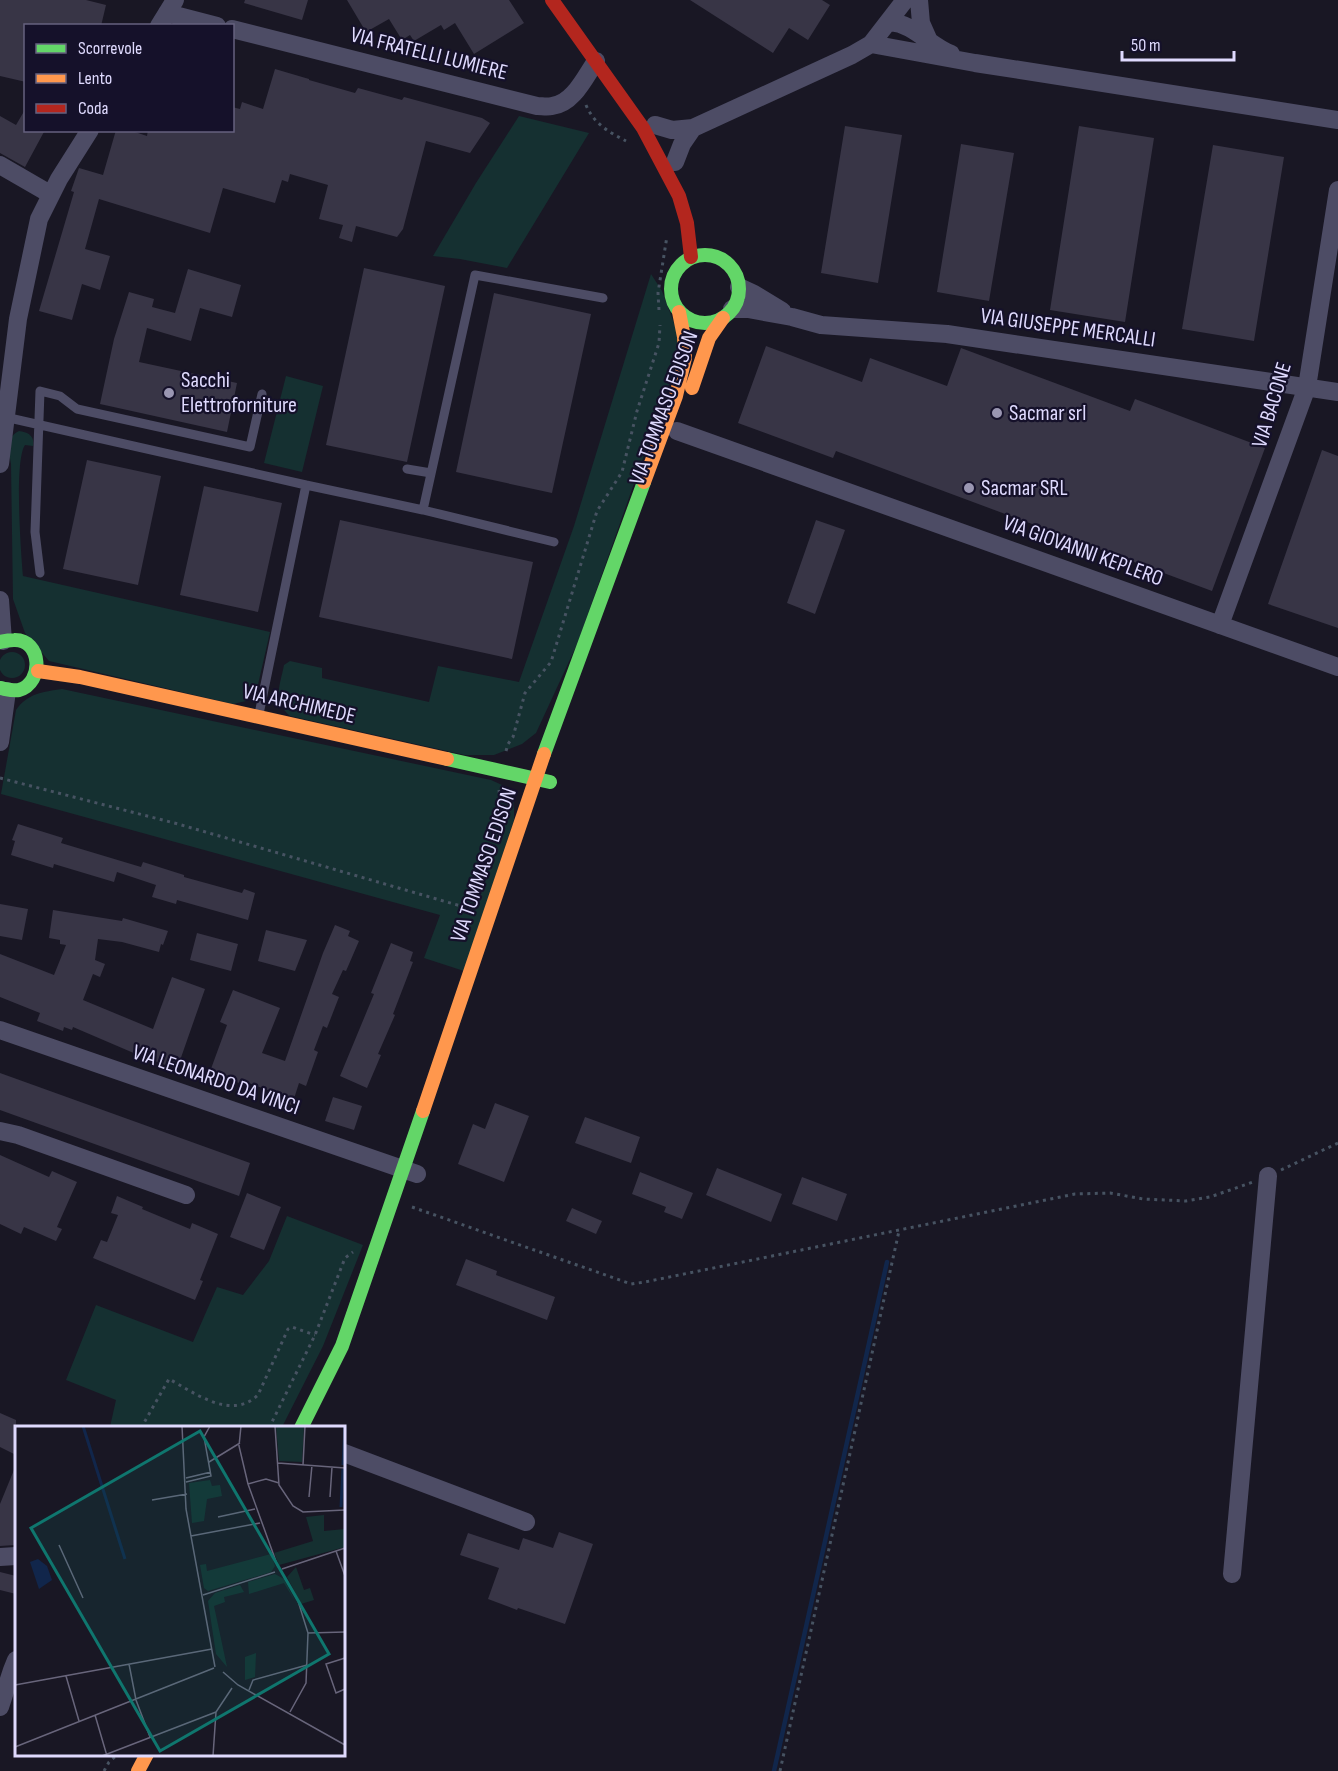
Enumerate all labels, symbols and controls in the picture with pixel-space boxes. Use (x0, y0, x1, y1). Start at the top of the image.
street label: VIA FRATELLI LUMIERE (348, 21, 510, 87)
legend (24, 24, 234, 132)
scale bar (1122, 24, 1234, 62)
text: 50 m (1131, 35, 1161, 56)
text: Scorrevole (78, 38, 142, 59)
text: Lento (78, 68, 112, 89)
text: Coda (78, 98, 109, 119)
street label: VIA GIUSEPPE MERCALLI (979, 302, 1157, 354)
street label: VIA TOMMASO EDISON (624, 327, 704, 489)
street label: VIA BACONE (1246, 359, 1298, 451)
place label: Sacchi Elettroforniture (181, 367, 297, 419)
marker: Sacchi Elettroforniture (162, 386, 176, 400)
place label: Sacmar srl (1009, 400, 1086, 427)
marker: Sacmar srl (990, 406, 1004, 420)
place label: Sacmar SRL (981, 475, 1068, 502)
marker: Sacmar SRL (962, 481, 976, 495)
street label: VIA GIOVANNI KEPLERO (999, 509, 1167, 593)
street label: VIA ARCHIMEDE (240, 678, 358, 730)
street label: VIA TOMMASO EDISON (445, 784, 523, 946)
street label: VIA LEONARDO DA VINCI (129, 1039, 303, 1121)
inset map (15, 1426, 345, 1756)

